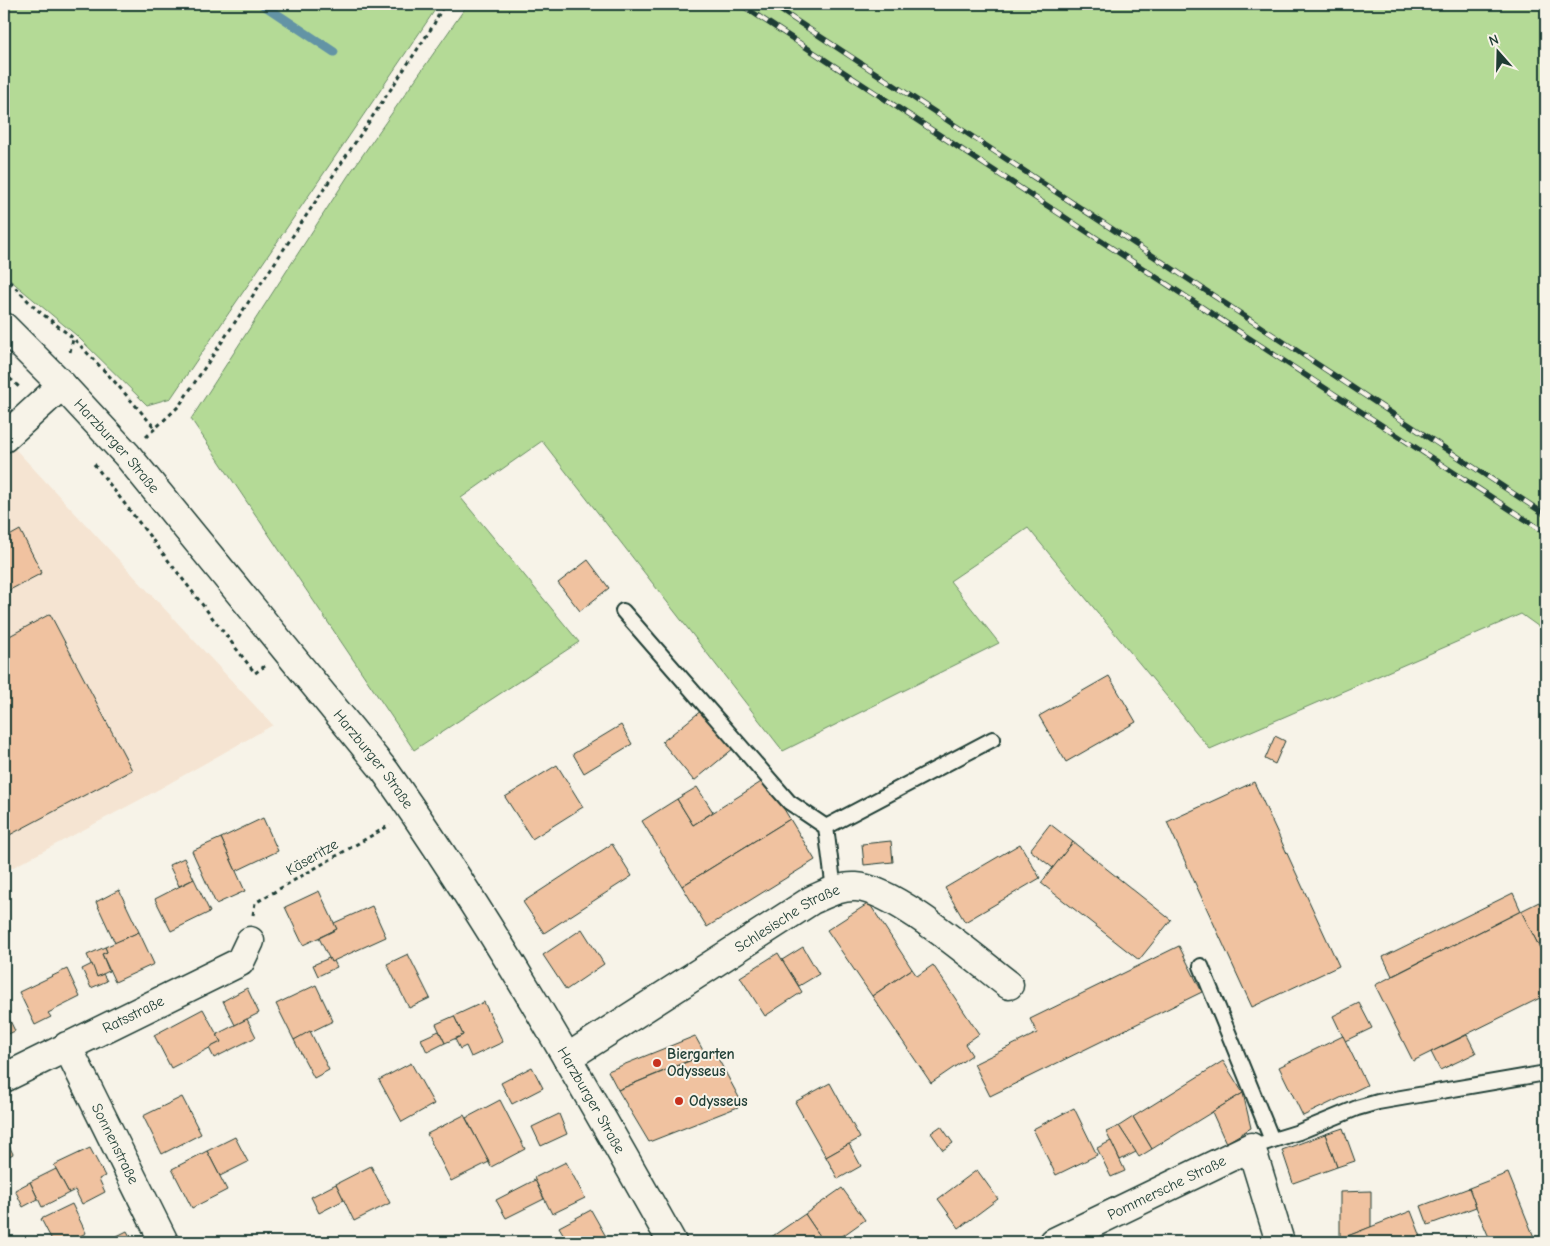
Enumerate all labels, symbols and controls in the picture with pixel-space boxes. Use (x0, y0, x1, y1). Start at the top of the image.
north arrow (1472, 28, 1522, 78)
text: N (1487, 31, 1501, 50)
street label: Harzburger Straße (70, 395, 164, 497)
street label: Harzburger Straße (330, 706, 418, 812)
street label: Käseritze (283, 835, 342, 879)
street label: Schlesische Straße (731, 880, 842, 956)
street label: Ratsstraße (99, 992, 167, 1037)
street label: Harzburger Straße (554, 1043, 629, 1157)
place label: Biergarten Odysseus (667, 1045, 735, 1080)
marker: Biergarten Odysseus (651, 1057, 663, 1069)
place label: Odysseus (689, 1092, 748, 1110)
marker: Odysseus (673, 1095, 685, 1107)
street label: Sonnenstraße (88, 1100, 143, 1188)
street label: Pommersche Straße (1104, 1151, 1229, 1224)

